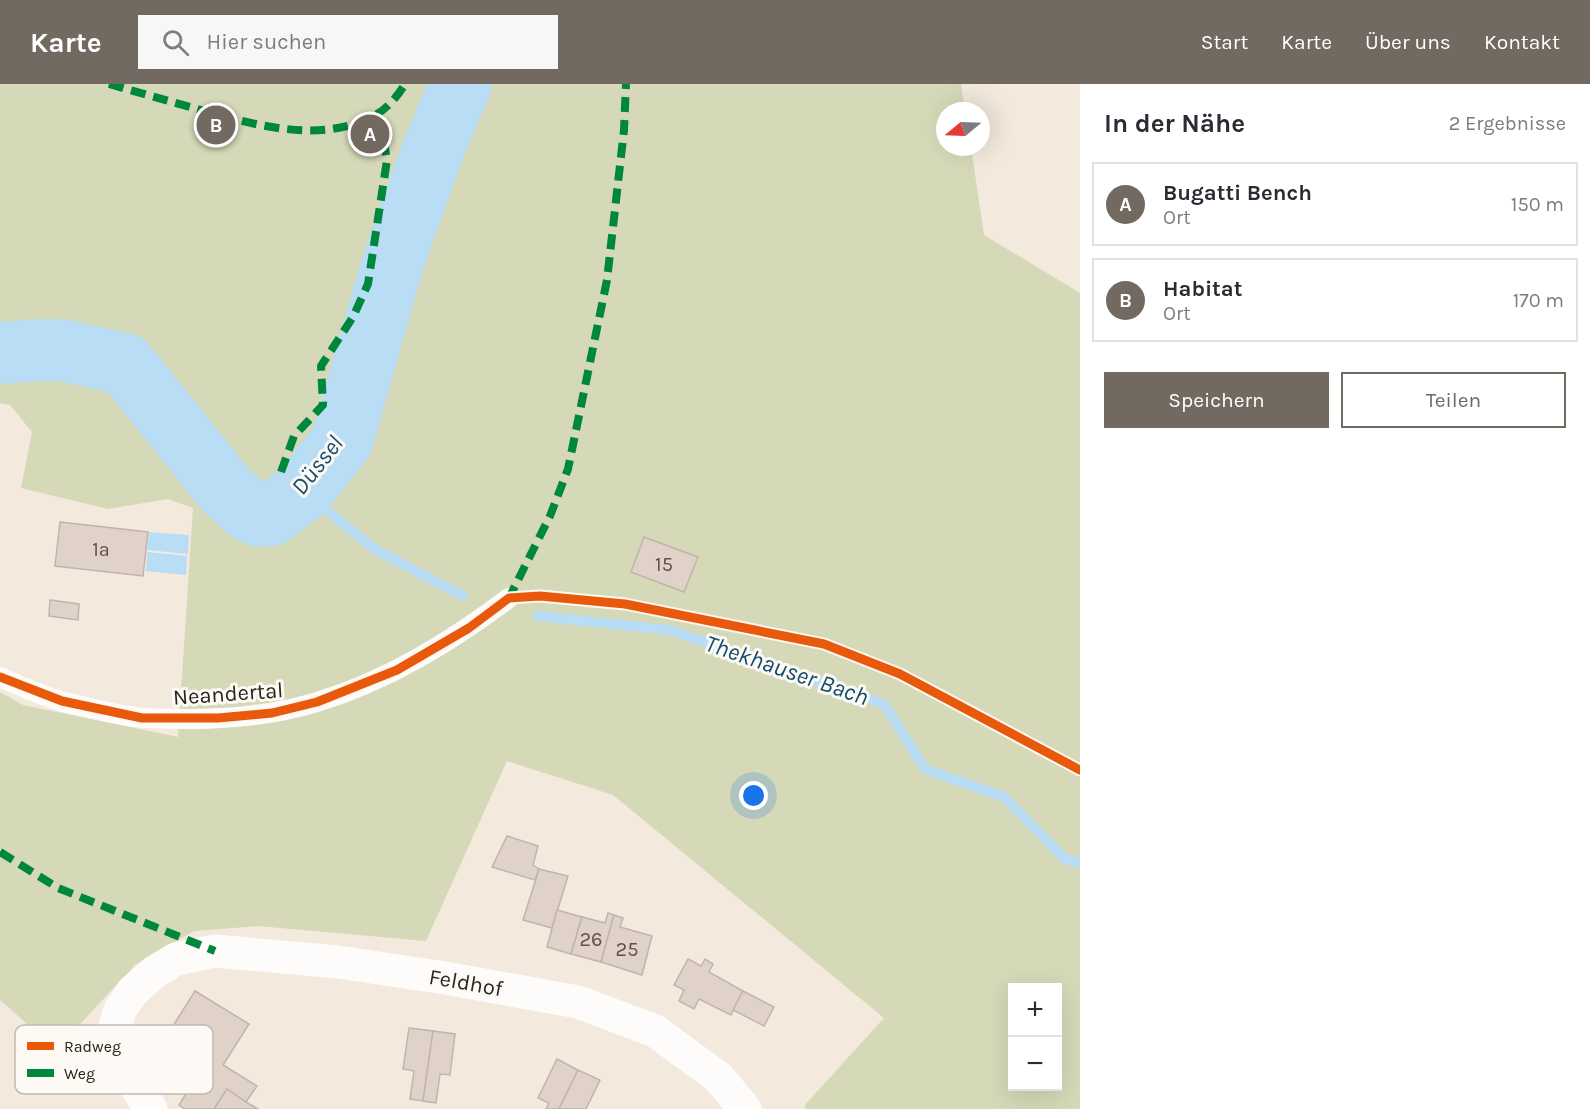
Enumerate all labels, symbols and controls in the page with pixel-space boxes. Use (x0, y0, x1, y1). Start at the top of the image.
search box (138, 15, 558, 69)
text: Karte (30, 26, 102, 59)
icon: search (159, 26, 192, 59)
text: Hier suchen (207, 29, 326, 55)
text: Start (1201, 30, 1248, 54)
text: Karte (1281, 30, 1332, 54)
text: Über uns (1365, 30, 1451, 54)
text: Kontakt (1484, 30, 1560, 54)
pin: B (196, 102, 236, 147)
north arrow (936, 102, 990, 156)
text: In der Nähe (1104, 108, 1245, 139)
pin: A (350, 112, 389, 156)
text: 2 Ergebnisse (1449, 112, 1566, 135)
text: Bugatti Bench (1163, 180, 1312, 206)
text: A (1119, 193, 1132, 216)
text: 150 m (1511, 193, 1564, 216)
text: Ort (1163, 206, 1191, 229)
text: Habitat (1163, 276, 1242, 302)
text: B (1119, 289, 1132, 312)
text: 170 m (1513, 289, 1564, 312)
text: Ort (1163, 302, 1191, 325)
button: Speichern (1104, 372, 1329, 428)
button: Teilen (1341, 372, 1566, 428)
water label: Düssel (285, 430, 349, 500)
house number: 1a (92, 538, 110, 561)
house number: 15 (655, 553, 673, 576)
water label: Thekhauser Bach (702, 629, 872, 711)
street label: Neandertal (172, 677, 284, 711)
your location (739, 781, 768, 810)
house number: 26 (579, 928, 603, 951)
house number: 25 (616, 938, 638, 961)
street label: Feldhof (427, 964, 505, 1002)
map controls (1008, 983, 1062, 1091)
button: + (1008, 983, 1062, 1037)
legend (15, 1025, 213, 1094)
text: Radweg (64, 1037, 121, 1056)
button: − (1008, 1037, 1062, 1091)
text: Weg (64, 1064, 95, 1083)

